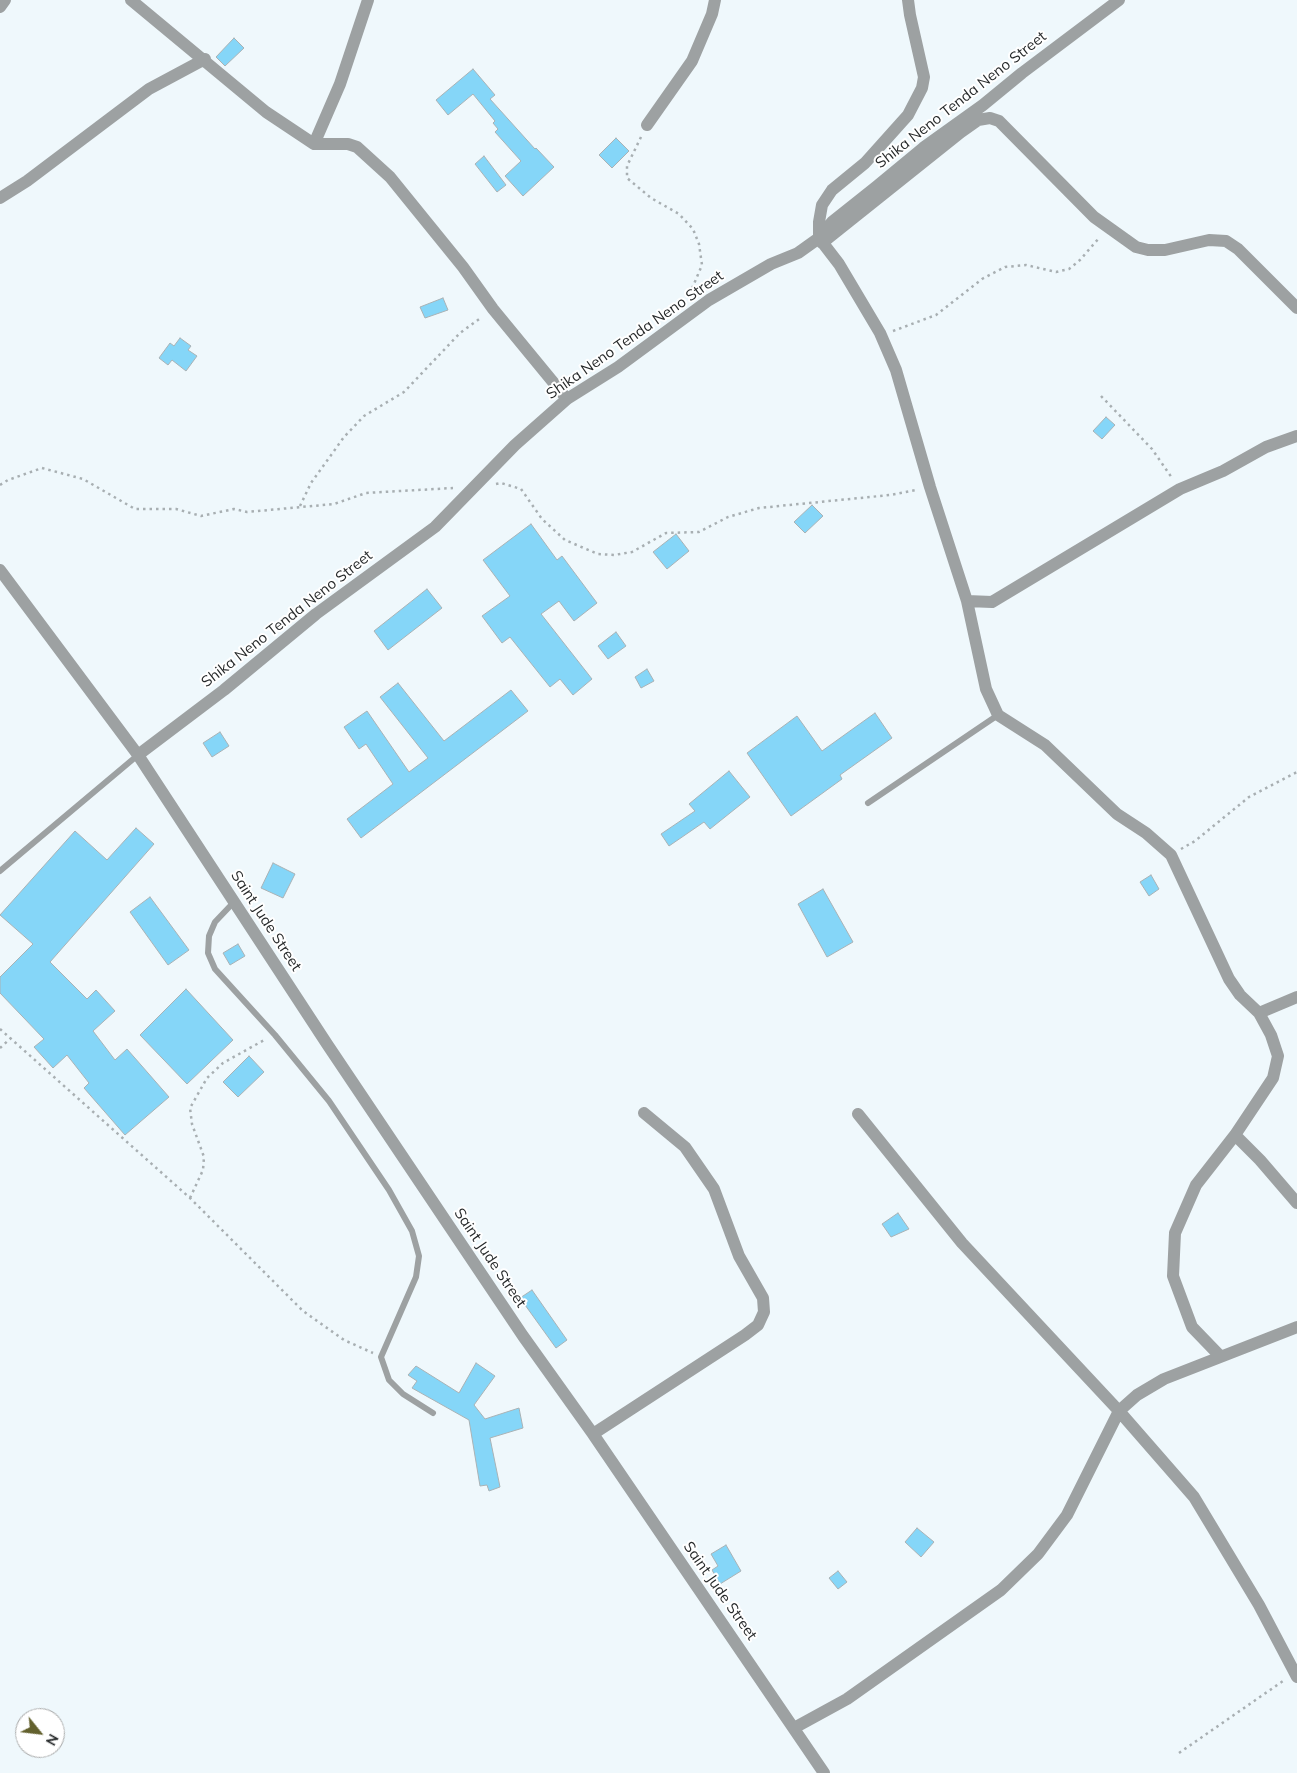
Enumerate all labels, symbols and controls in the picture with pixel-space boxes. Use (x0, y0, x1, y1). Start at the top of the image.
street label: Shika Neno Tenda Neno Street (872, 28, 1050, 172)
street label: Shika Neno Tenda Neno Street (543, 267, 727, 403)
street label: Shika Neno Tenda Neno Street (198, 547, 376, 691)
street label: Saint Jude Street (227, 867, 305, 975)
street label: Saint Jude Street (450, 1205, 530, 1311)
street label: Saint Jude Street (679, 1538, 761, 1644)
north arrow (15, 1708, 65, 1758)
text: N (42, 1731, 63, 1749)

